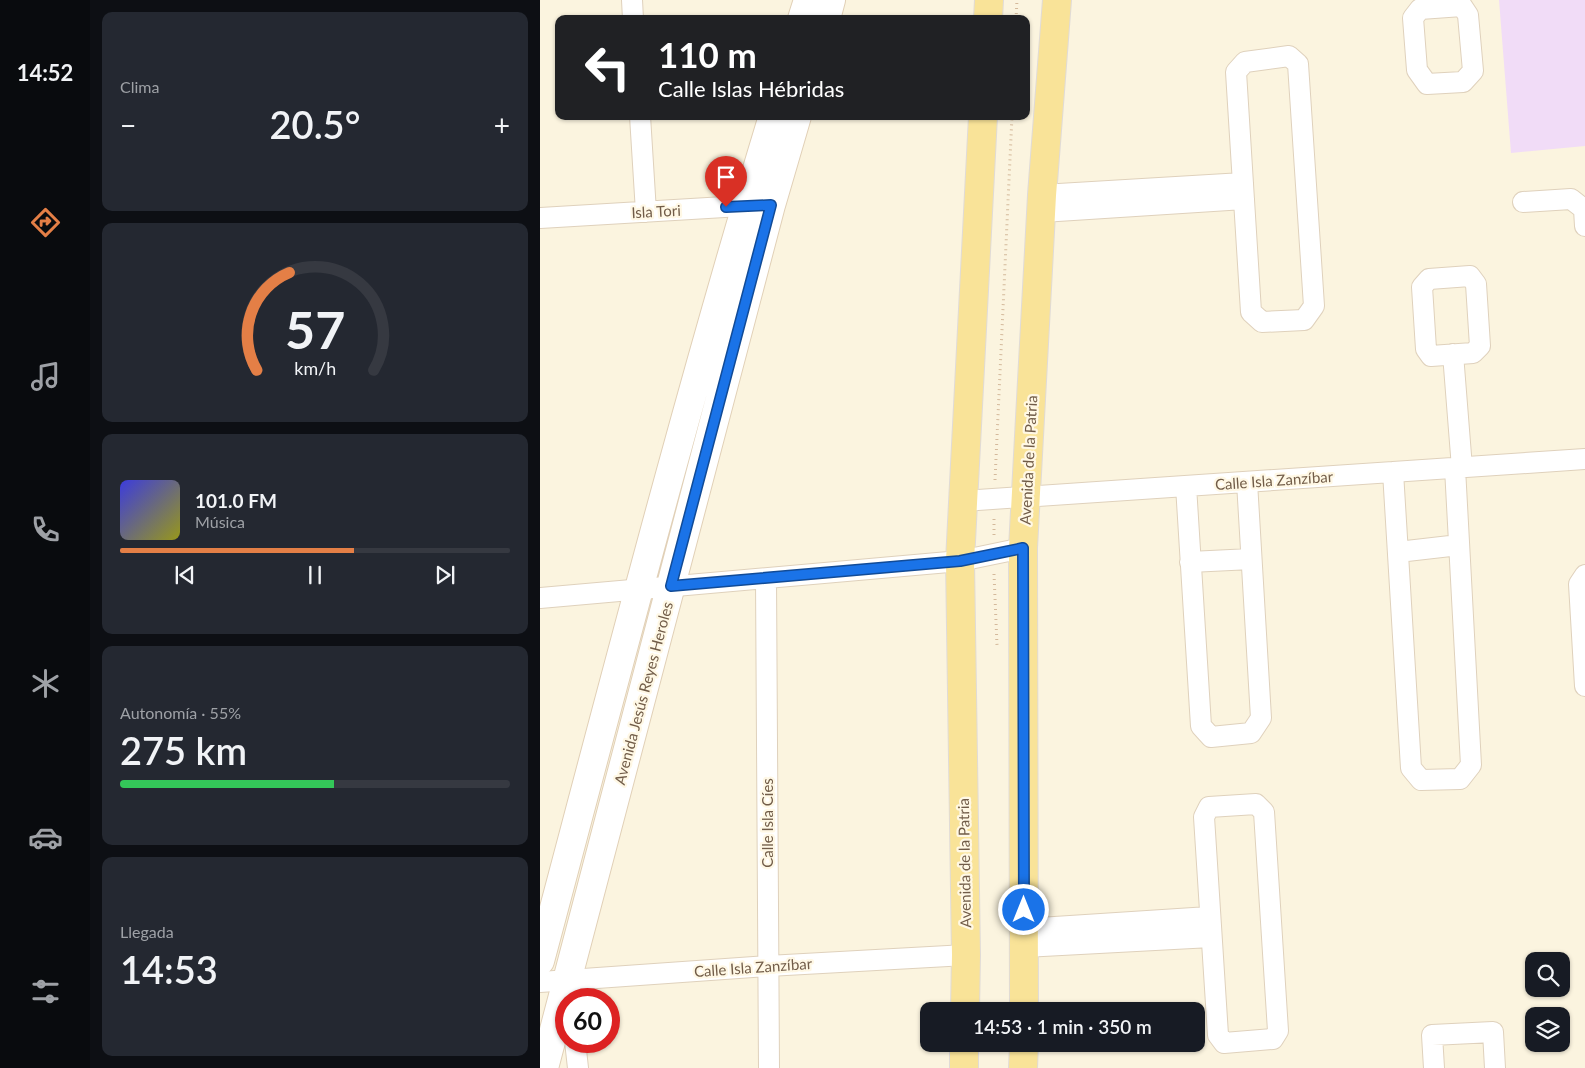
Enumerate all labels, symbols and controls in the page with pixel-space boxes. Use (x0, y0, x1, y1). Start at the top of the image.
text: 110 m (658, 33, 757, 75)
icon: left (575, 35, 640, 100)
text: 14:52 (17, 59, 73, 86)
text: Calle Islas Hébridas (658, 75, 844, 102)
text: Clima (120, 77, 159, 96)
text: 20.5° (270, 101, 360, 147)
text: − (120, 108, 136, 142)
text: + (494, 108, 510, 142)
pin (705, 156, 747, 207)
icon: arrive (712, 163, 740, 191)
street label: Isla Tori (631, 201, 681, 221)
icon: directions (28, 205, 63, 240)
text: 57 (285, 298, 345, 360)
text: km/h (294, 357, 336, 379)
icon: music (28, 359, 63, 394)
street label: Avenida de la Patria (1016, 395, 1040, 525)
street label: Calle Isla Zanzíbar (1214, 467, 1334, 493)
text: 101.0 FM (195, 489, 277, 512)
icon: phone (28, 512, 63, 547)
text: Música (195, 512, 245, 531)
icon: previous (171, 561, 199, 589)
icon: pause (301, 561, 329, 589)
icon: next (431, 561, 459, 589)
street label: Avenida Jesús Reyes Heroles (610, 600, 676, 786)
icon: climate (28, 666, 63, 701)
text: Autonomía · 55% (120, 703, 241, 722)
text: 275 km (120, 727, 247, 773)
street label: Calle Isla Cíes (758, 778, 776, 868)
street label: Avenida de la Patria (954, 798, 974, 928)
icon: car (28, 820, 63, 855)
position arrow (997, 883, 1049, 935)
text: Llegada (120, 922, 174, 941)
text: 14:53 (120, 946, 218, 992)
map controls (1525, 952, 1570, 1052)
button: search (1525, 952, 1570, 997)
street label: Calle Isla Zanzíbar (693, 954, 813, 980)
icon: filters (28, 974, 63, 1009)
speed limit sign: 60 (555, 988, 620, 1053)
button: layers (1525, 1007, 1570, 1052)
text: 14:53 · 1 min · 350 m (973, 1015, 1152, 1038)

